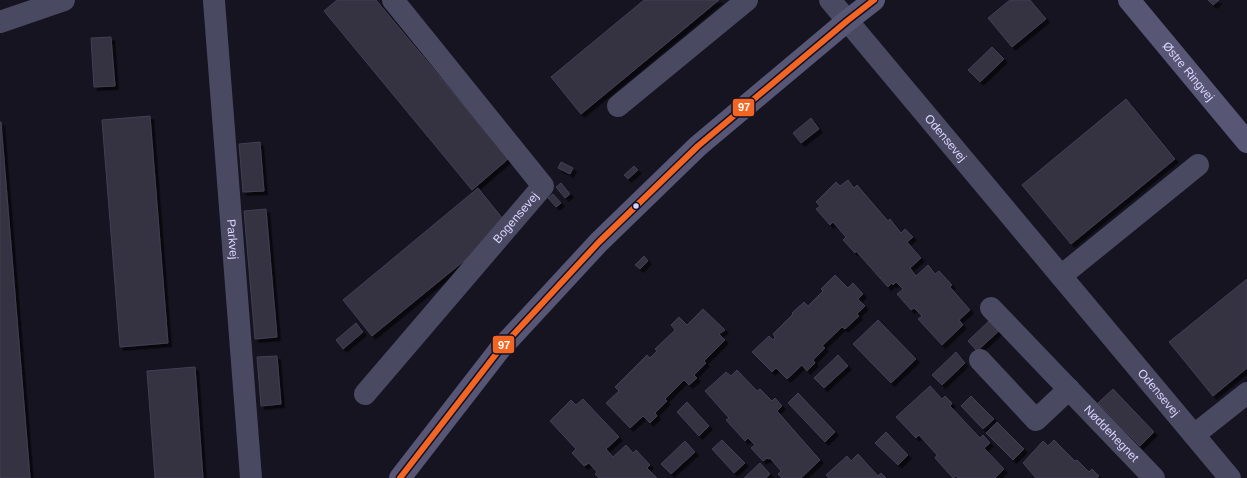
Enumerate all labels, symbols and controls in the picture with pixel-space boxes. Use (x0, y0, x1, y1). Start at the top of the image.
street label: Østre Ringvej (1160, 39, 1217, 104)
line badge: 97 (732, 98, 755, 117)
text: 97 (738, 101, 750, 113)
street label: Odensevej (922, 112, 969, 165)
street label: Bogensevej (490, 189, 542, 246)
unlabelled marker (631, 201, 641, 211)
street label: Parkvej (224, 219, 241, 260)
line badge: 97 (492, 335, 515, 354)
text: 97 (498, 339, 510, 351)
street label: Odensevej (1135, 366, 1182, 419)
street label: Nøddehegnet (1081, 402, 1142, 465)

